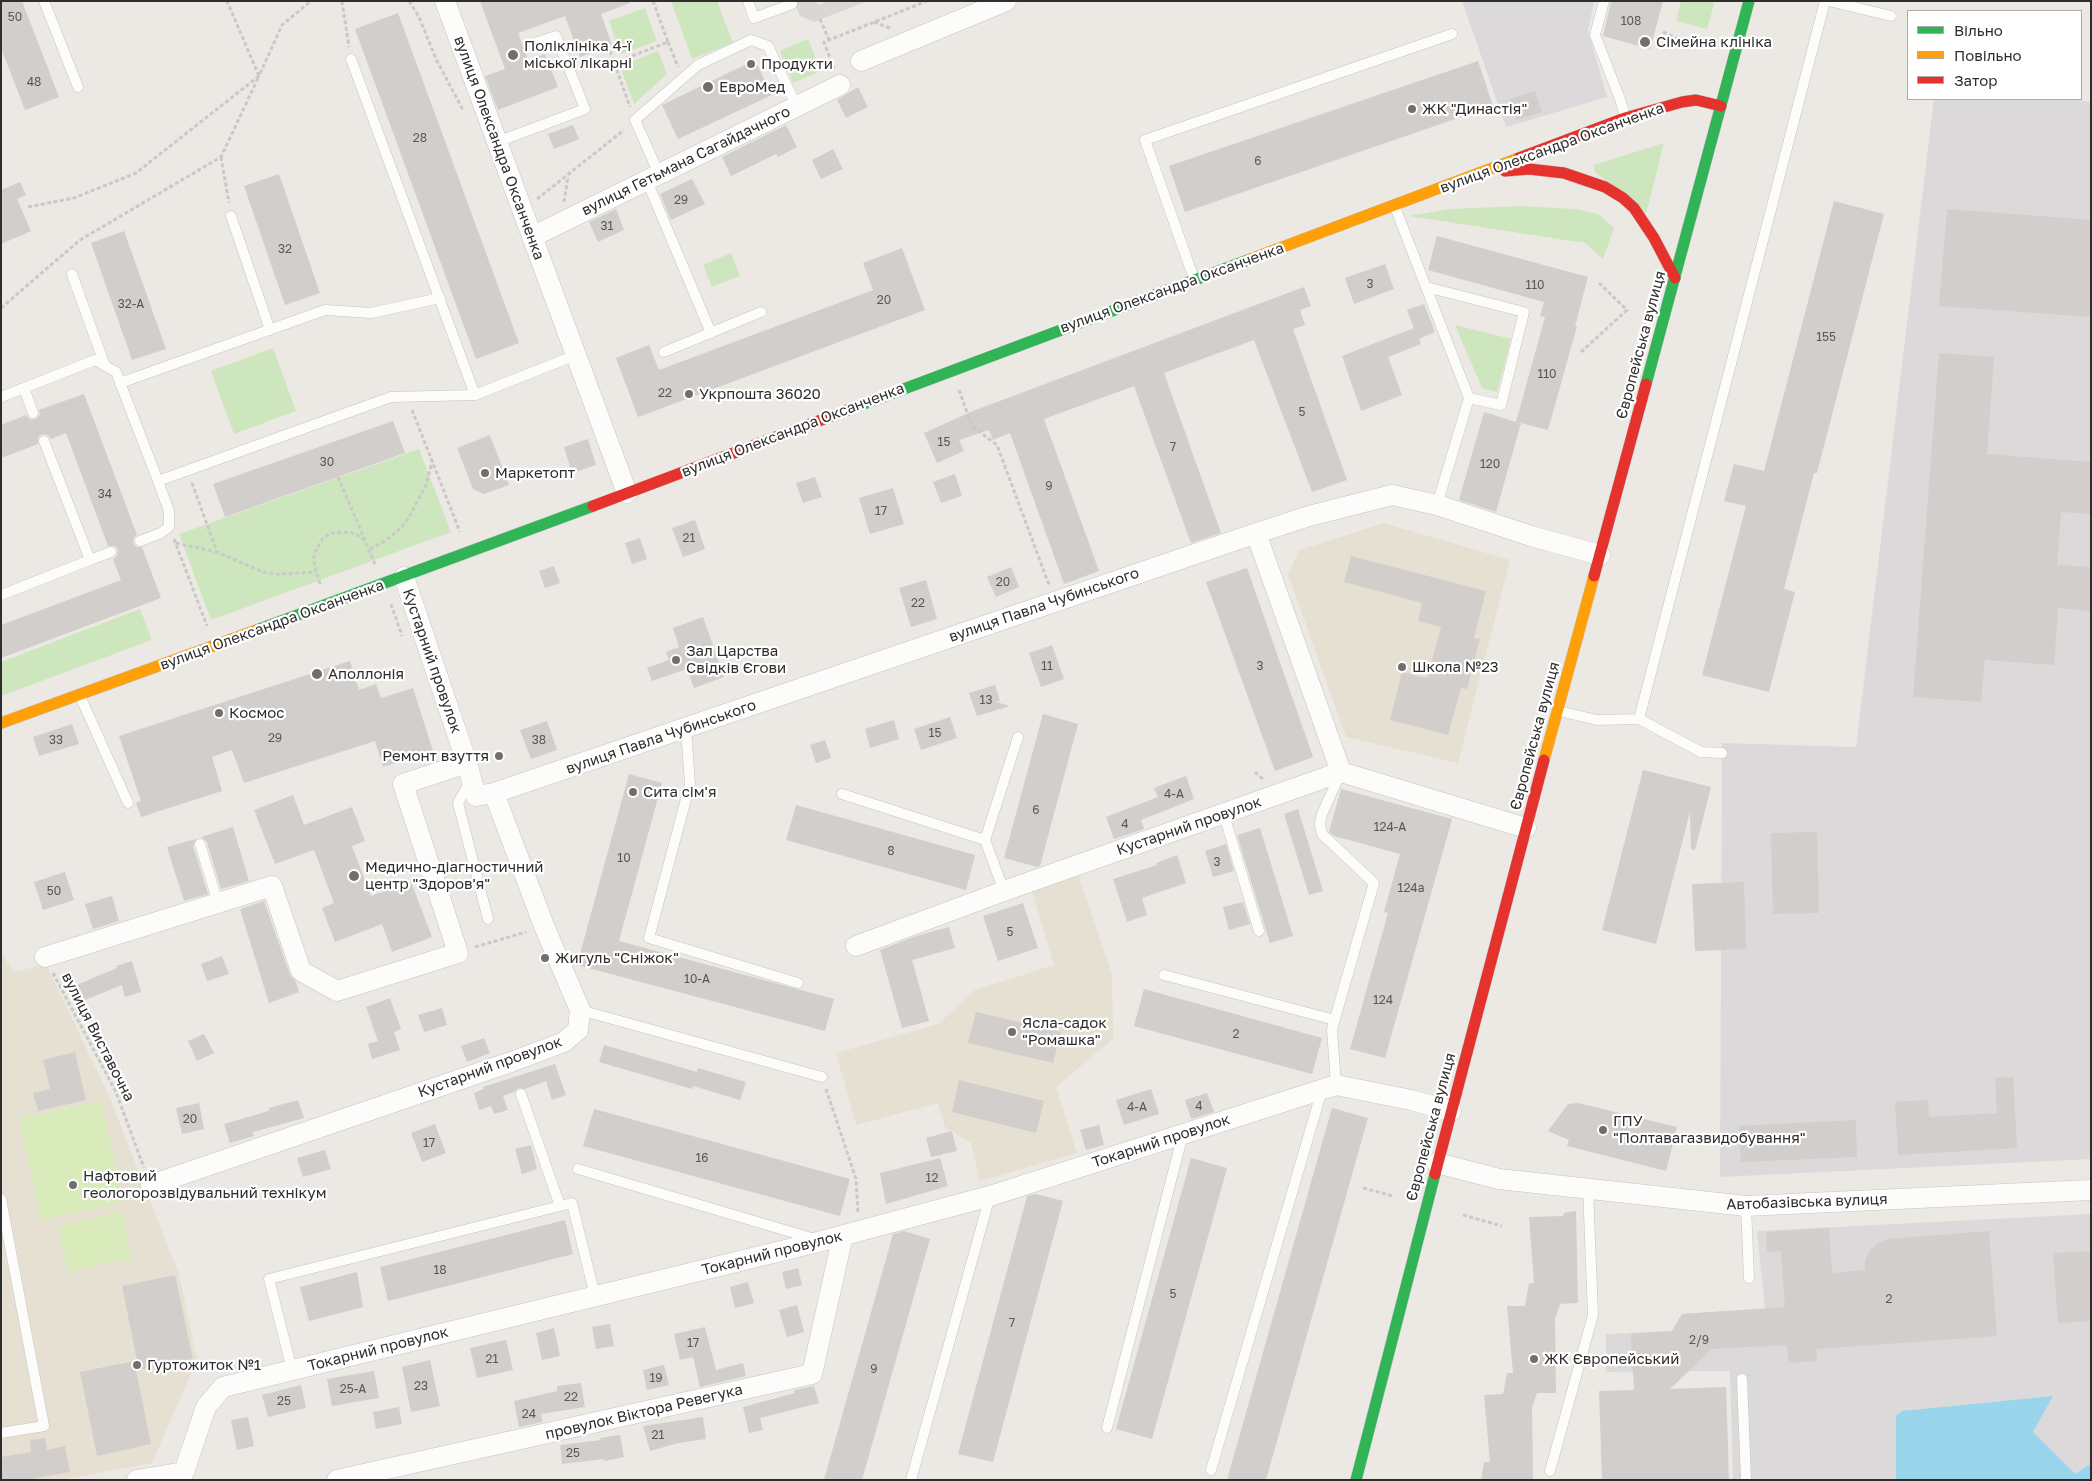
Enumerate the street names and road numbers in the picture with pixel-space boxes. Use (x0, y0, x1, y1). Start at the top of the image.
street label: вулиця Олександра Оксанченка (450, 34, 548, 262)
street label: вулиця Олександра Оксанченка (1438, 99, 1666, 197)
street label: вулиця Гетьмана Сагайдачного (579, 103, 793, 219)
street label: вулиця Олександра Оксанченка (1058, 239, 1286, 337)
street label: Європейська вулиця (1613, 269, 1669, 421)
street label: вулиця Олександра Оксанченка (679, 379, 907, 481)
street label: вулиця Павла Чубинського (947, 564, 1141, 646)
street label: вулиця Олександра Оксанченка (158, 576, 386, 674)
street label: Кустарний провулок (399, 586, 465, 736)
street label: Європейська вулиця (1507, 660, 1563, 812)
street label: вулиця Павла Чубинського (564, 696, 758, 778)
street label: Кустарний провулок (1114, 793, 1264, 859)
street label: вулиця Виставочна (58, 970, 138, 1104)
street label: Кустарний провулок (415, 1033, 565, 1101)
street label: Європейська вулиця (1403, 1051, 1459, 1203)
street label: Токарний провулок (1090, 1110, 1232, 1172)
street label: Автобазівська вулиця (1726, 1190, 1888, 1214)
street label: Токарний провулок (700, 1227, 844, 1279)
street label: Токарний провулок (306, 1323, 450, 1375)
street label: провулок Віктора Ревегука (544, 1380, 744, 1444)

